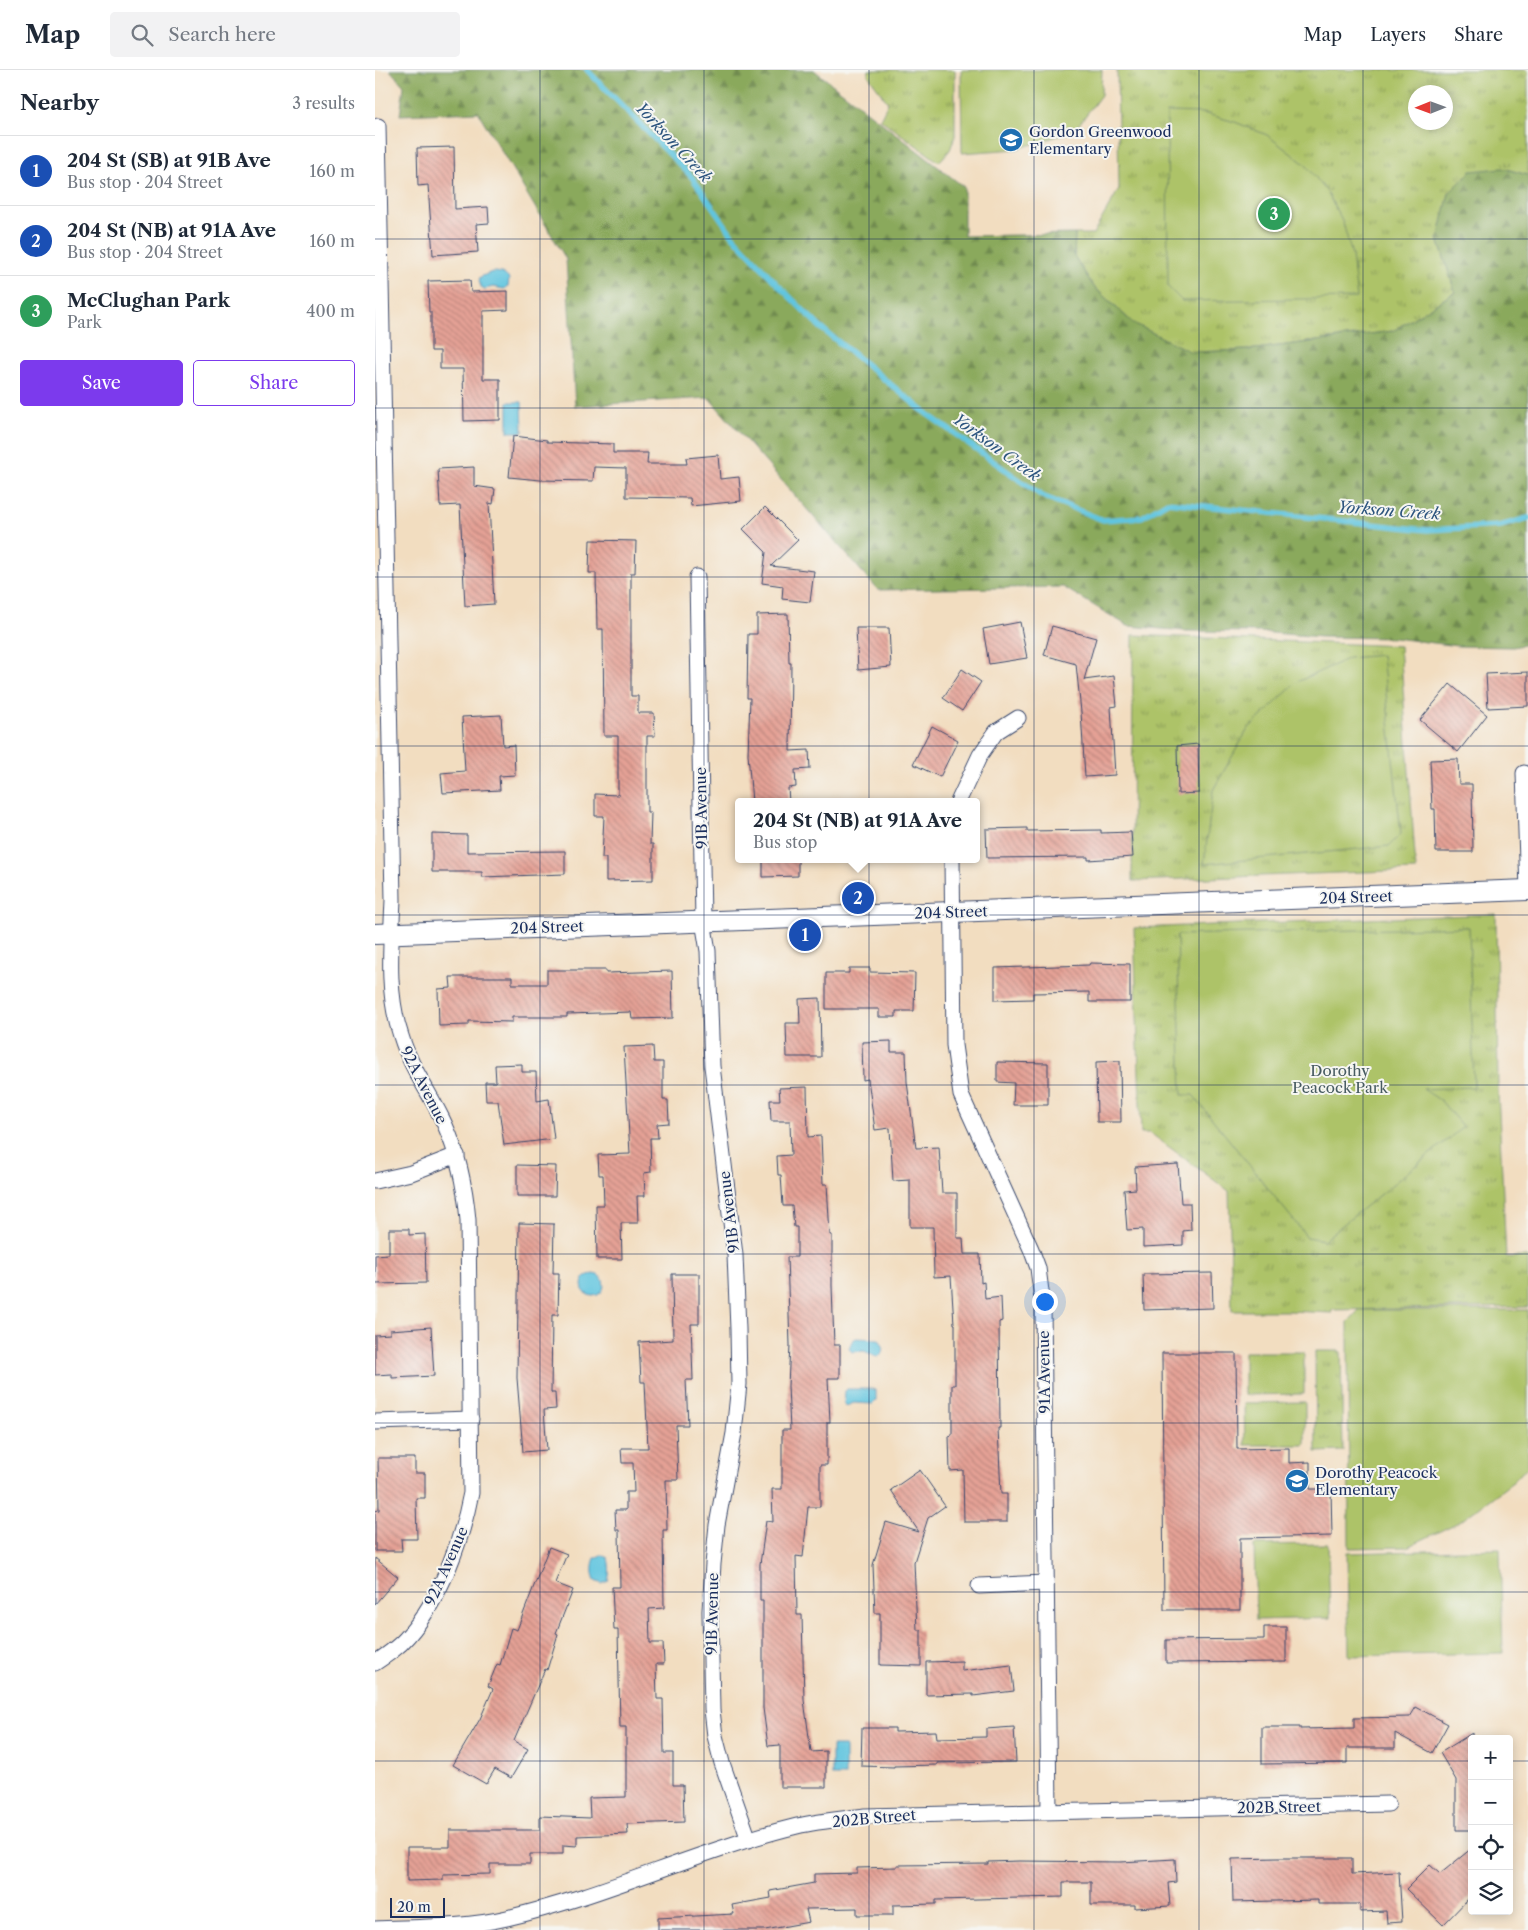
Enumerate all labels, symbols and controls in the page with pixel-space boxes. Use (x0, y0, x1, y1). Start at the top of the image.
search box (110, 12, 460, 57)
text: Map (25, 20, 80, 49)
icon: search (128, 21, 156, 49)
text: Search here (168, 23, 276, 46)
text: Map (1304, 24, 1342, 46)
text: Layers (1370, 24, 1426, 46)
text: Share (1454, 24, 1503, 46)
north arrow (1408, 85, 1453, 130)
text: Nearby (20, 90, 99, 115)
text: 3 results (292, 93, 355, 113)
water label: Yorkson Creek (632, 98, 717, 187)
place label: Gordon Greenwood Elementary (1029, 122, 1172, 158)
school or university icon: Gordon Greenwood Elementary (998, 127, 1024, 153)
text: 204 St (SB) at 91B Ave (67, 149, 271, 172)
text: 1 (32, 161, 40, 181)
text: 160 m (310, 161, 355, 181)
text: Bus stop · 204 Street (67, 172, 223, 192)
pin: 3 (1258, 195, 1290, 233)
text: 204 St (NB) at 91A Ave (67, 219, 276, 242)
text: 2 (31, 231, 41, 251)
text: 160 m (310, 231, 355, 251)
text: Bus stop · 204 Street (67, 242, 223, 262)
text: McClughan Park (67, 289, 230, 312)
text: 3 (31, 301, 41, 321)
text: 400 m (306, 301, 355, 321)
text: Park (67, 312, 102, 332)
button: Save (20, 360, 183, 406)
button: Share (193, 360, 355, 406)
water label: Yorkson Creek (949, 409, 1045, 486)
water label: Yorkson Creek (1337, 496, 1442, 524)
street label: 91B Avenue (691, 767, 711, 849)
popup (735, 798, 980, 863)
text: 204 St (NB) at 91A Ave (753, 809, 962, 832)
text: Bus stop (753, 832, 817, 852)
pin: 2 (842, 879, 874, 917)
street label: 204 Street (1319, 886, 1394, 908)
street label: 204 Street (914, 901, 989, 923)
street label: 204 Street (510, 916, 585, 938)
pin: 1 (789, 916, 821, 954)
street label: 92A Avenue (396, 1043, 452, 1127)
park label: Dorothy Peacock Park (1292, 1061, 1389, 1097)
street label: 91B Avenue (715, 1170, 743, 1254)
your location (1032, 1289, 1058, 1315)
street label: 91A Avenue (1034, 1330, 1054, 1414)
place label: Dorothy Peacock Elementary (1315, 1463, 1439, 1499)
school or university icon: Dorothy Peacock Elementary (1284, 1468, 1310, 1494)
street label: 92A Avenue (420, 1523, 472, 1609)
street label: 91B Avenue (702, 1573, 722, 1655)
map controls (1468, 1735, 1513, 1915)
button: + (1468, 1735, 1513, 1780)
button: − (1468, 1780, 1513, 1825)
street label: 202B Street (1237, 1797, 1322, 1817)
street label: 202B Street (831, 1805, 917, 1831)
button: locate (1468, 1825, 1513, 1870)
button: layers (1468, 1870, 1513, 1915)
scale bar (390, 1895, 445, 1918)
text: 20 m (397, 1898, 431, 1916)

